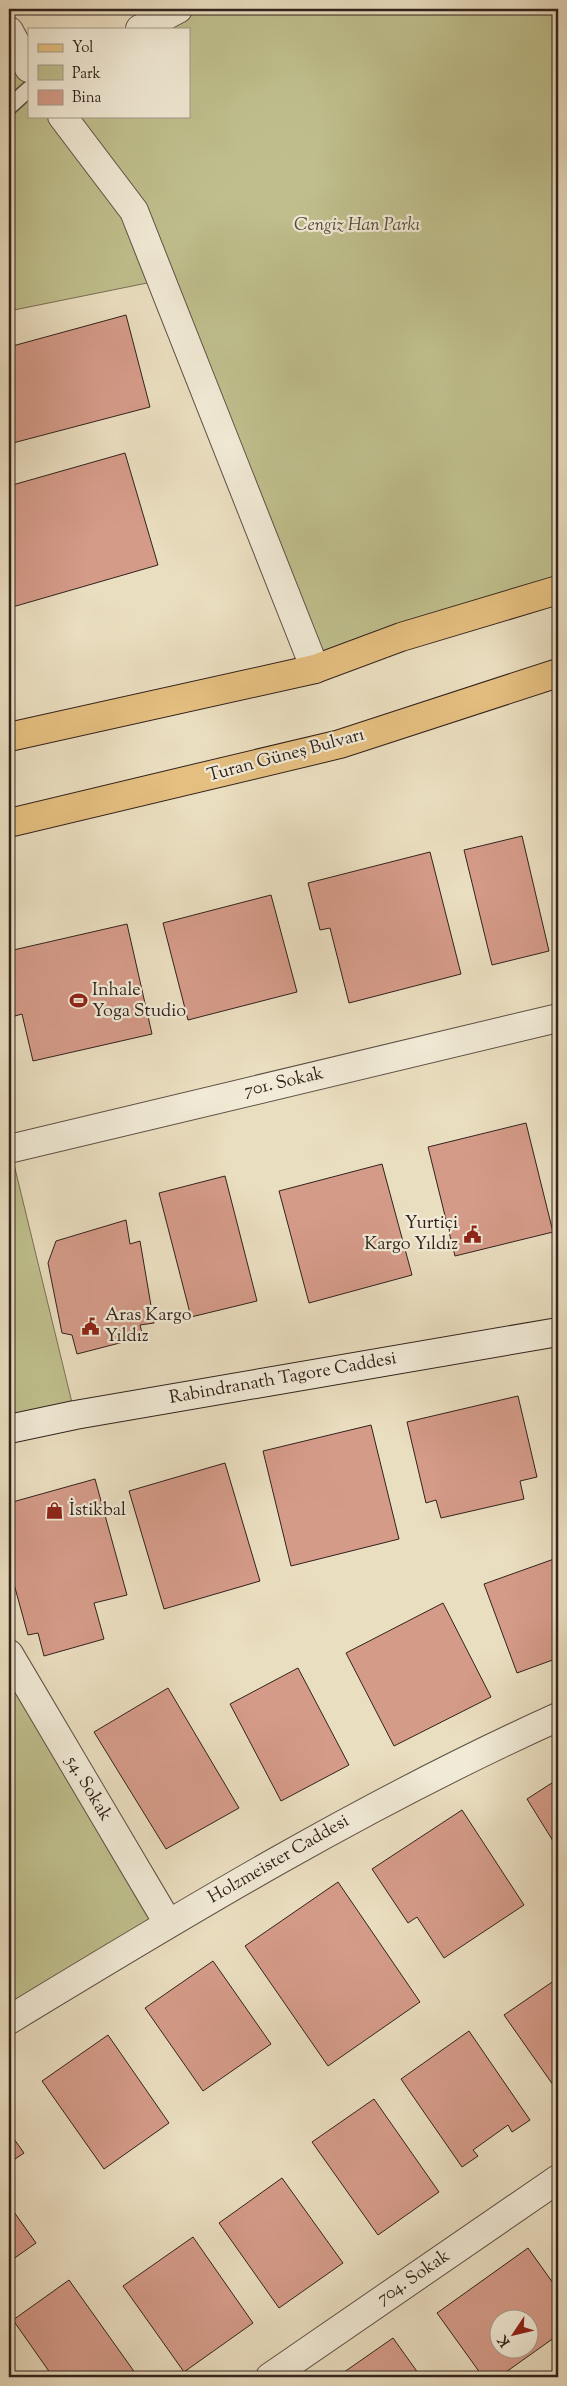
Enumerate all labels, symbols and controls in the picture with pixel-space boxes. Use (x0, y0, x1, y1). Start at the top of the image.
legend (28, 28, 190, 118)
text: Yol (72, 38, 94, 59)
text: Park (72, 64, 101, 85)
text: Bina (72, 88, 102, 109)
park label: Cengiz Han Parkı (294, 213, 420, 239)
street label: Turan Güneş Bulvarı (205, 723, 367, 789)
place label: Inhale Yoga Studio (92, 978, 186, 1025)
sports icon: Inhale Yoga Studio (68, 991, 88, 1011)
street label: 701. Sokak (242, 1061, 327, 1105)
place label: Yurtiçi Kargo Yıldız (364, 1211, 458, 1258)
public building icon: Yurtiçi Kargo Yıldız (462, 1224, 482, 1244)
place label: Aras Kargo Yıldız (105, 1303, 192, 1350)
public building icon: Aras Kargo Yıldız (81, 1316, 101, 1336)
street label: Rabindranath Tagore Caddesi (167, 1346, 399, 1412)
place label: İstikbal (69, 1498, 126, 1524)
shop icon: İstikbal (45, 1501, 65, 1521)
street label: 54. Sokak (58, 1751, 118, 1827)
street label: Holzmeister Caddesi (204, 1809, 354, 1911)
street label: 704. Sokak (372, 2244, 456, 2312)
north arrow (490, 2308, 540, 2358)
text: K (493, 2330, 516, 2350)

